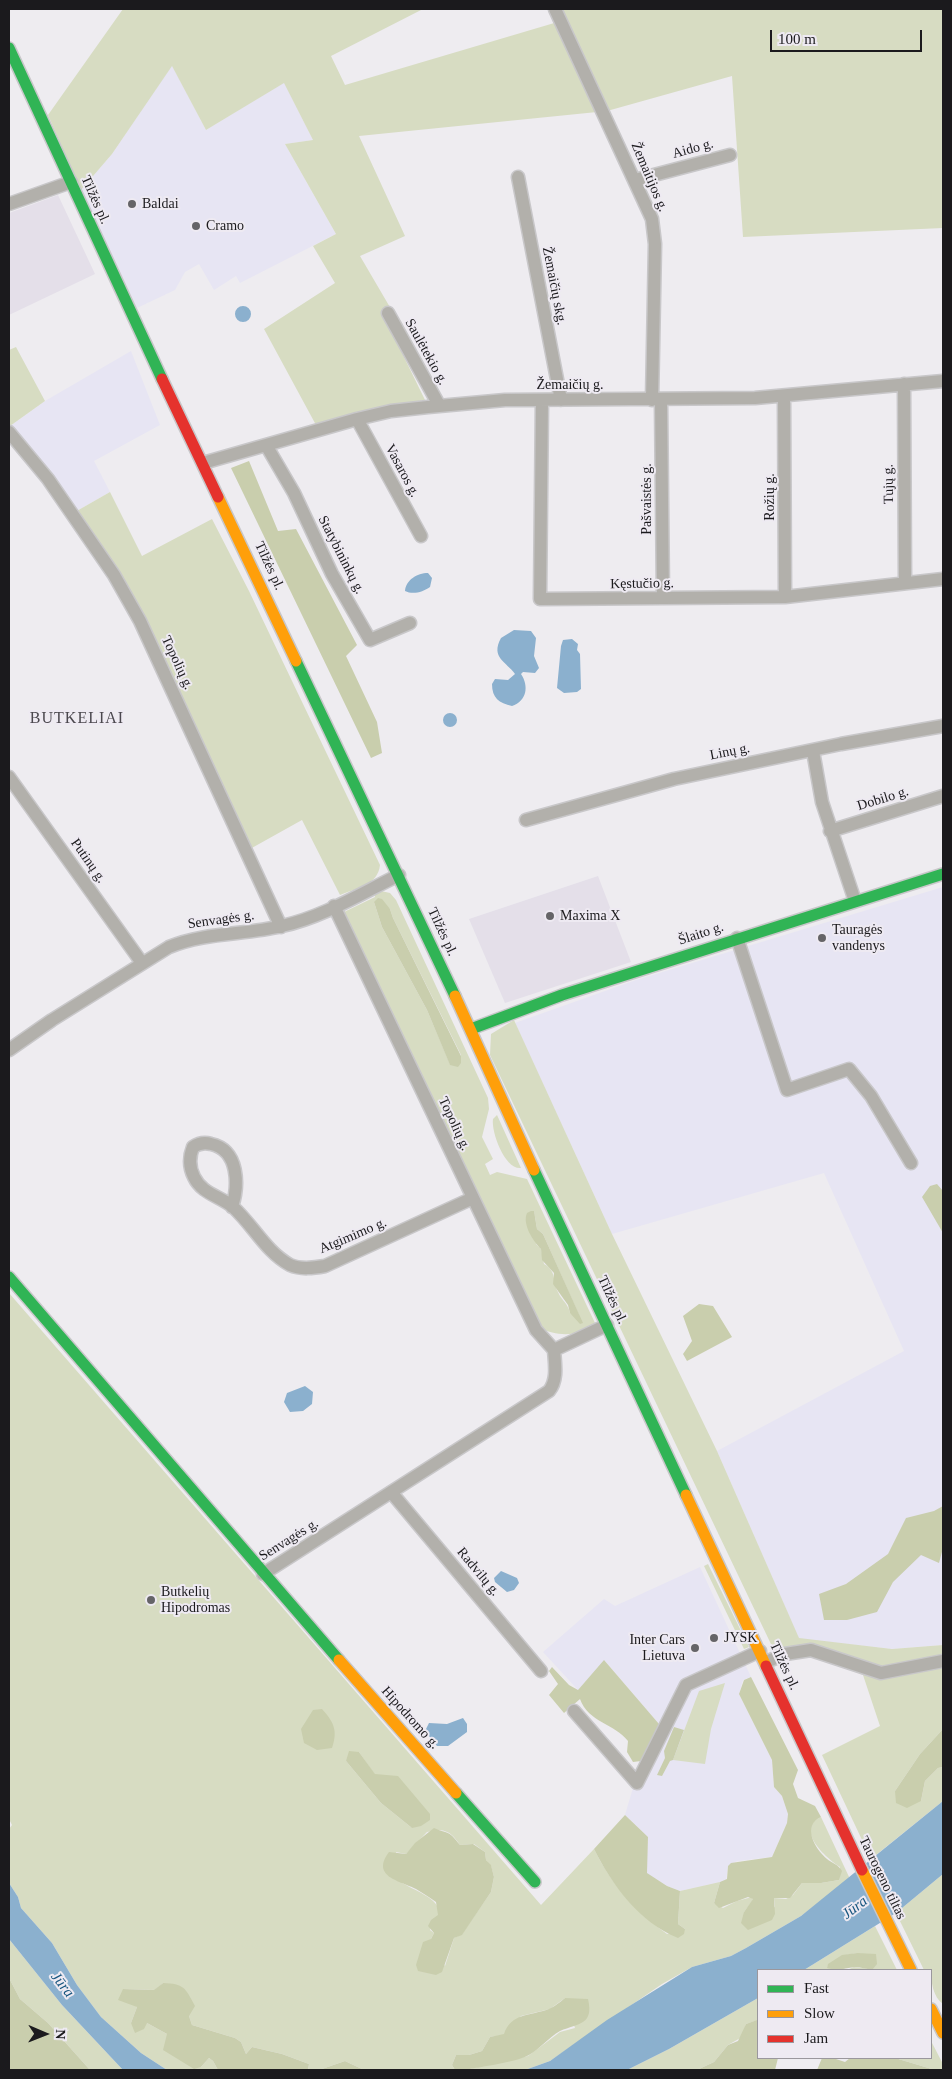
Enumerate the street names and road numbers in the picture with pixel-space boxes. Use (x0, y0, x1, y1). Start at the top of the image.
street label: Aido g. (671, 135, 715, 163)
street label: Žemaitijos g. (627, 140, 671, 214)
street label: Tilžės pl. (77, 173, 113, 227)
street label: Žemaičių skg. (538, 245, 570, 327)
street label: Saulėtekio g. (401, 316, 451, 388)
street label: Žemaičių g. (537, 377, 603, 393)
street label: Vasaros g. (381, 442, 423, 500)
street label: Pašvaistės g. (639, 463, 655, 535)
street label: Tujų g. (880, 464, 898, 504)
street label: Rožių g. (762, 473, 778, 521)
street label: Statybininkų g. (314, 513, 368, 597)
street label: Tilžės pl. (250, 539, 288, 593)
street label: Kęstučio g. (610, 575, 674, 593)
street label: Topolių g. (157, 633, 197, 693)
street label: Linų g. (709, 740, 751, 764)
street label: Dobilo g. (855, 783, 911, 815)
street label: Putinų g. (67, 835, 109, 887)
street label: Tilžės pl. (423, 905, 461, 959)
street label: Senvagės g. (187, 907, 255, 933)
street label: Šlaito g. (676, 919, 726, 949)
street label: Topolių g. (434, 1094, 474, 1154)
street label: Atgimimo g. (317, 1214, 389, 1258)
street label: Tilžės pl. (593, 1273, 631, 1327)
street label: Senvagės g. (256, 1515, 322, 1565)
street label: Radvilų g. (453, 1544, 503, 1600)
street label: Tilžės pl. (765, 1639, 803, 1693)
street label: Hipodromo g. (377, 1683, 443, 1753)
street label: Taurogeno tiltas (855, 1834, 909, 1922)

